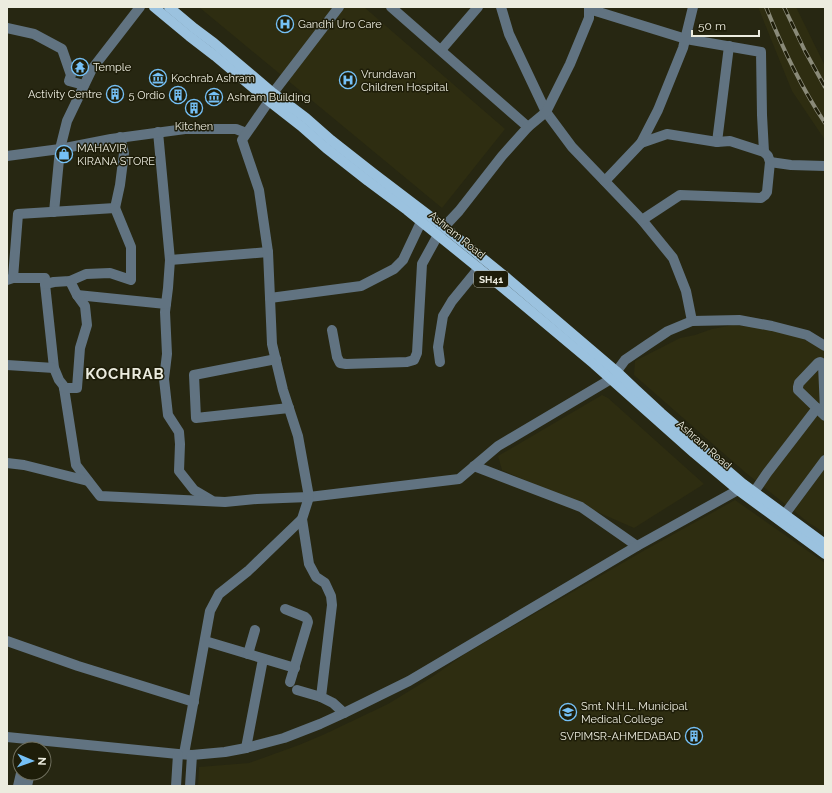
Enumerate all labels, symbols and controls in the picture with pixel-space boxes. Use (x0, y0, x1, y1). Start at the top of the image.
scale bar (692, 12, 759, 38)
hospital icon: Gandhi Uro Care (275, 14, 295, 34)
place label: Gandhi Uro Care (298, 18, 382, 31)
text: 50 m (698, 19, 726, 33)
temple icon: Temple (70, 57, 90, 77)
place label: Temple (93, 61, 132, 74)
museum icon: Kochrab Ashram (148, 68, 168, 88)
place label: Vrundavan Children Hospital (361, 68, 448, 94)
hospital icon: Vrundavan Children Hospital (338, 70, 358, 90)
place label: Kochrab Ashram (171, 72, 255, 85)
building icon: Activity Centre (105, 84, 125, 104)
building icon: 5 Ordio (168, 85, 188, 105)
museum icon: Ashram Building (204, 87, 224, 107)
place label: Activity Centre (28, 88, 103, 101)
place label: 5 Ordio (128, 89, 165, 102)
place label: Ashram Building (227, 91, 311, 104)
building icon: Kitchen (184, 98, 204, 118)
place label: Kitchen (175, 120, 213, 133)
place label: MAHAVIR KIRANA STORE (77, 142, 155, 168)
shop icon: MAHAVIR KIRANA STORE (54, 144, 74, 164)
street label: Ashram Road (426, 208, 488, 262)
road number: SH41 (474, 271, 508, 287)
district label: KOCHRAB (85, 365, 165, 383)
street label: Ashram Road (674, 418, 734, 472)
place label: Smt. N.H.L. Municipal Medical College (581, 700, 688, 726)
school or university icon: Smt. N.H.L. Municipal Medical College (558, 702, 578, 722)
building icon: SVPIMSR-AHMEDABAD (684, 726, 704, 746)
place label: SVPIMSR-AHMEDABAD (560, 730, 681, 743)
north arrow (12, 741, 52, 781)
text: N (35, 757, 48, 766)

